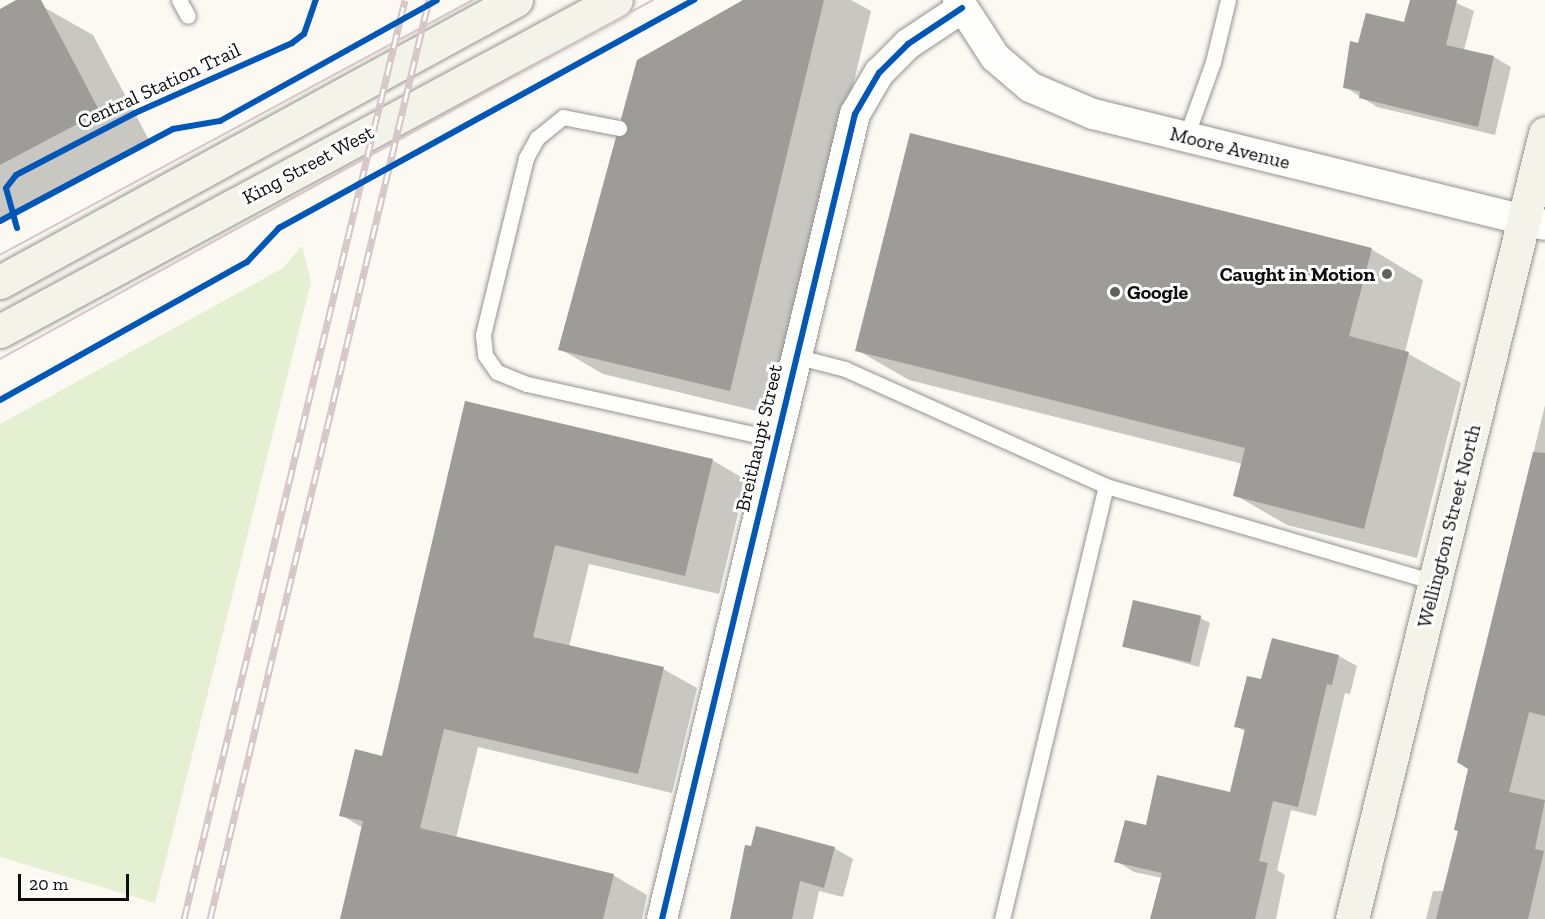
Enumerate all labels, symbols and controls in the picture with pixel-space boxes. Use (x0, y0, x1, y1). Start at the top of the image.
street label: Central Station Trail (74, 38, 244, 134)
street label: King Street West (238, 120, 378, 210)
street label: Moore Avenue (1167, 121, 1293, 175)
place label: Caught in Motion (1220, 262, 1375, 286)
marker: Caught in Motion (1380, 267, 1394, 281)
place label: Google (1127, 280, 1188, 304)
marker: Google (1108, 285, 1122, 299)
street label: Breithaupt Street (730, 362, 788, 514)
street label: Wellington Street North (1412, 422, 1486, 630)
scale bar (21, 862, 132, 900)
text: 20 m (29, 873, 68, 895)

